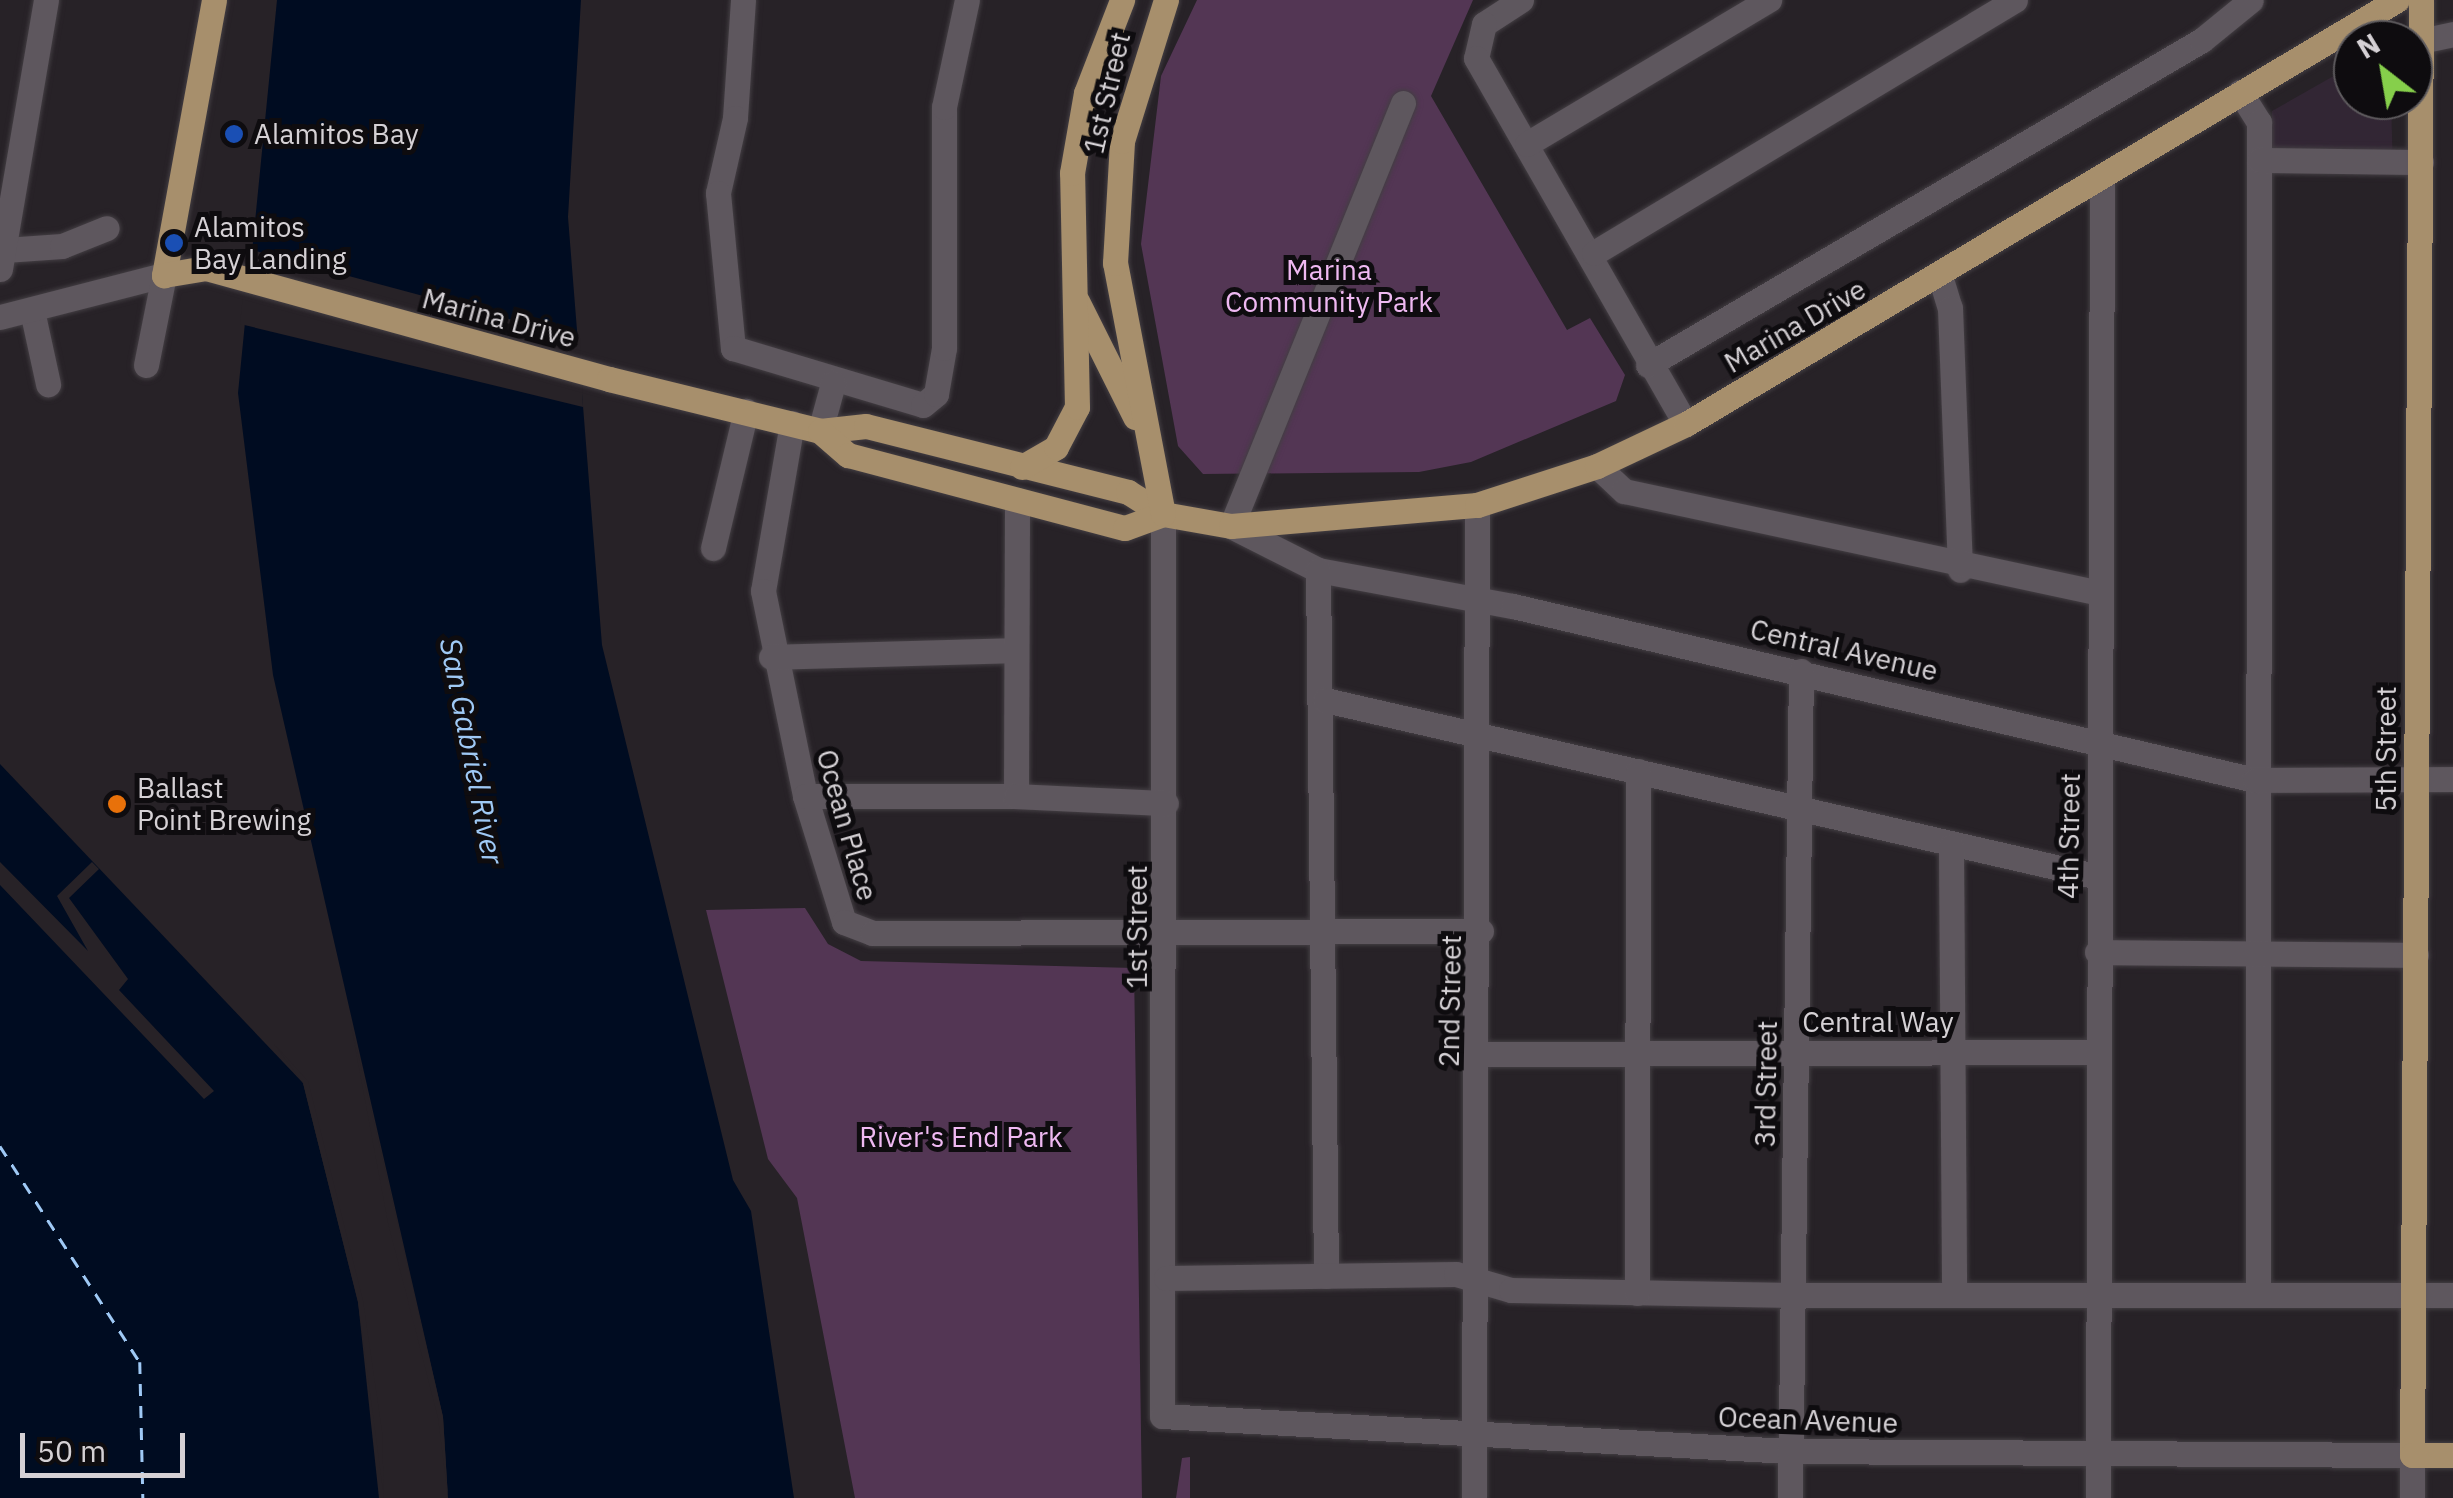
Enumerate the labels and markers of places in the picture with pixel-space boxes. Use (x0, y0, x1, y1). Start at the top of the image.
place label: Alamitos Bay (254, 117, 419, 151)
marker: Alamitos Bay (223, 123, 245, 145)
place label: Alamitos Bay Landing (194, 210, 346, 276)
marker: Alamitos Bay Landing (163, 232, 185, 254)
place label: Ballast Point Brewing (137, 771, 311, 837)
marker: Ballast Point Brewing (106, 793, 128, 815)

